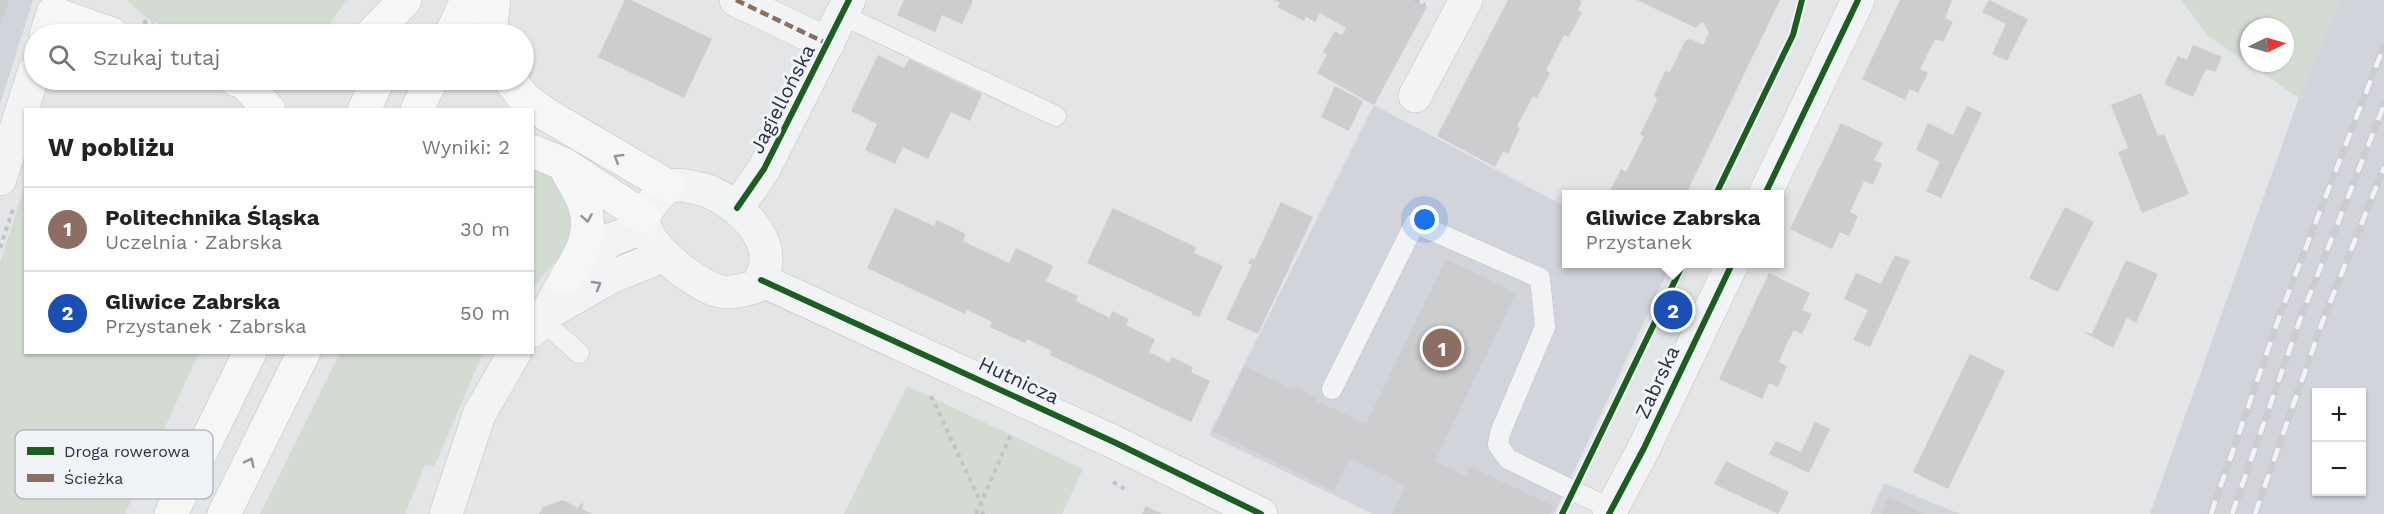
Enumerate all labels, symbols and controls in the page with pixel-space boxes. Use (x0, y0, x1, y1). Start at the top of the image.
north arrow (2240, 18, 2294, 72)
search box (24, 24, 534, 90)
street label: Jagiellońska (744, 40, 820, 158)
icon: search (45, 41, 78, 74)
text: Szukaj tutaj (93, 45, 220, 70)
text: W pobliżu (48, 132, 175, 162)
text: Wyniki: 2 (422, 135, 510, 159)
one-way arrow (614, 153, 624, 165)
popup (1562, 190, 1784, 268)
text: Politechnika Śląska (105, 205, 319, 230)
your location (1410, 205, 1439, 234)
text: Gliwice Zabrska (1585, 205, 1761, 230)
one-way arrow (580, 212, 593, 222)
text: 1 (63, 217, 72, 241)
text: 30 m (460, 217, 510, 241)
text: Uczelnia · Zabrska (105, 230, 282, 254)
text: Przystanek (1585, 230, 1692, 254)
one-way arrow (591, 281, 601, 292)
pin: 2 (1654, 288, 1692, 332)
text: Gliwice Zabrska (105, 289, 280, 314)
text: 2 (62, 301, 73, 325)
text: 50 m (460, 301, 510, 325)
text: Przystanek · Zabrska (105, 314, 307, 338)
pin: 1 (1422, 326, 1462, 370)
street label: Zabrska (1630, 342, 1684, 422)
street label: Hutnicza (975, 351, 1063, 409)
map controls (2312, 388, 2366, 496)
button: + (2312, 388, 2366, 442)
legend (15, 430, 213, 499)
text: Droga rowerowa (64, 442, 190, 461)
button: − (2312, 442, 2366, 496)
one-way arrow (243, 457, 255, 468)
text: Ścieżka (64, 469, 123, 488)

